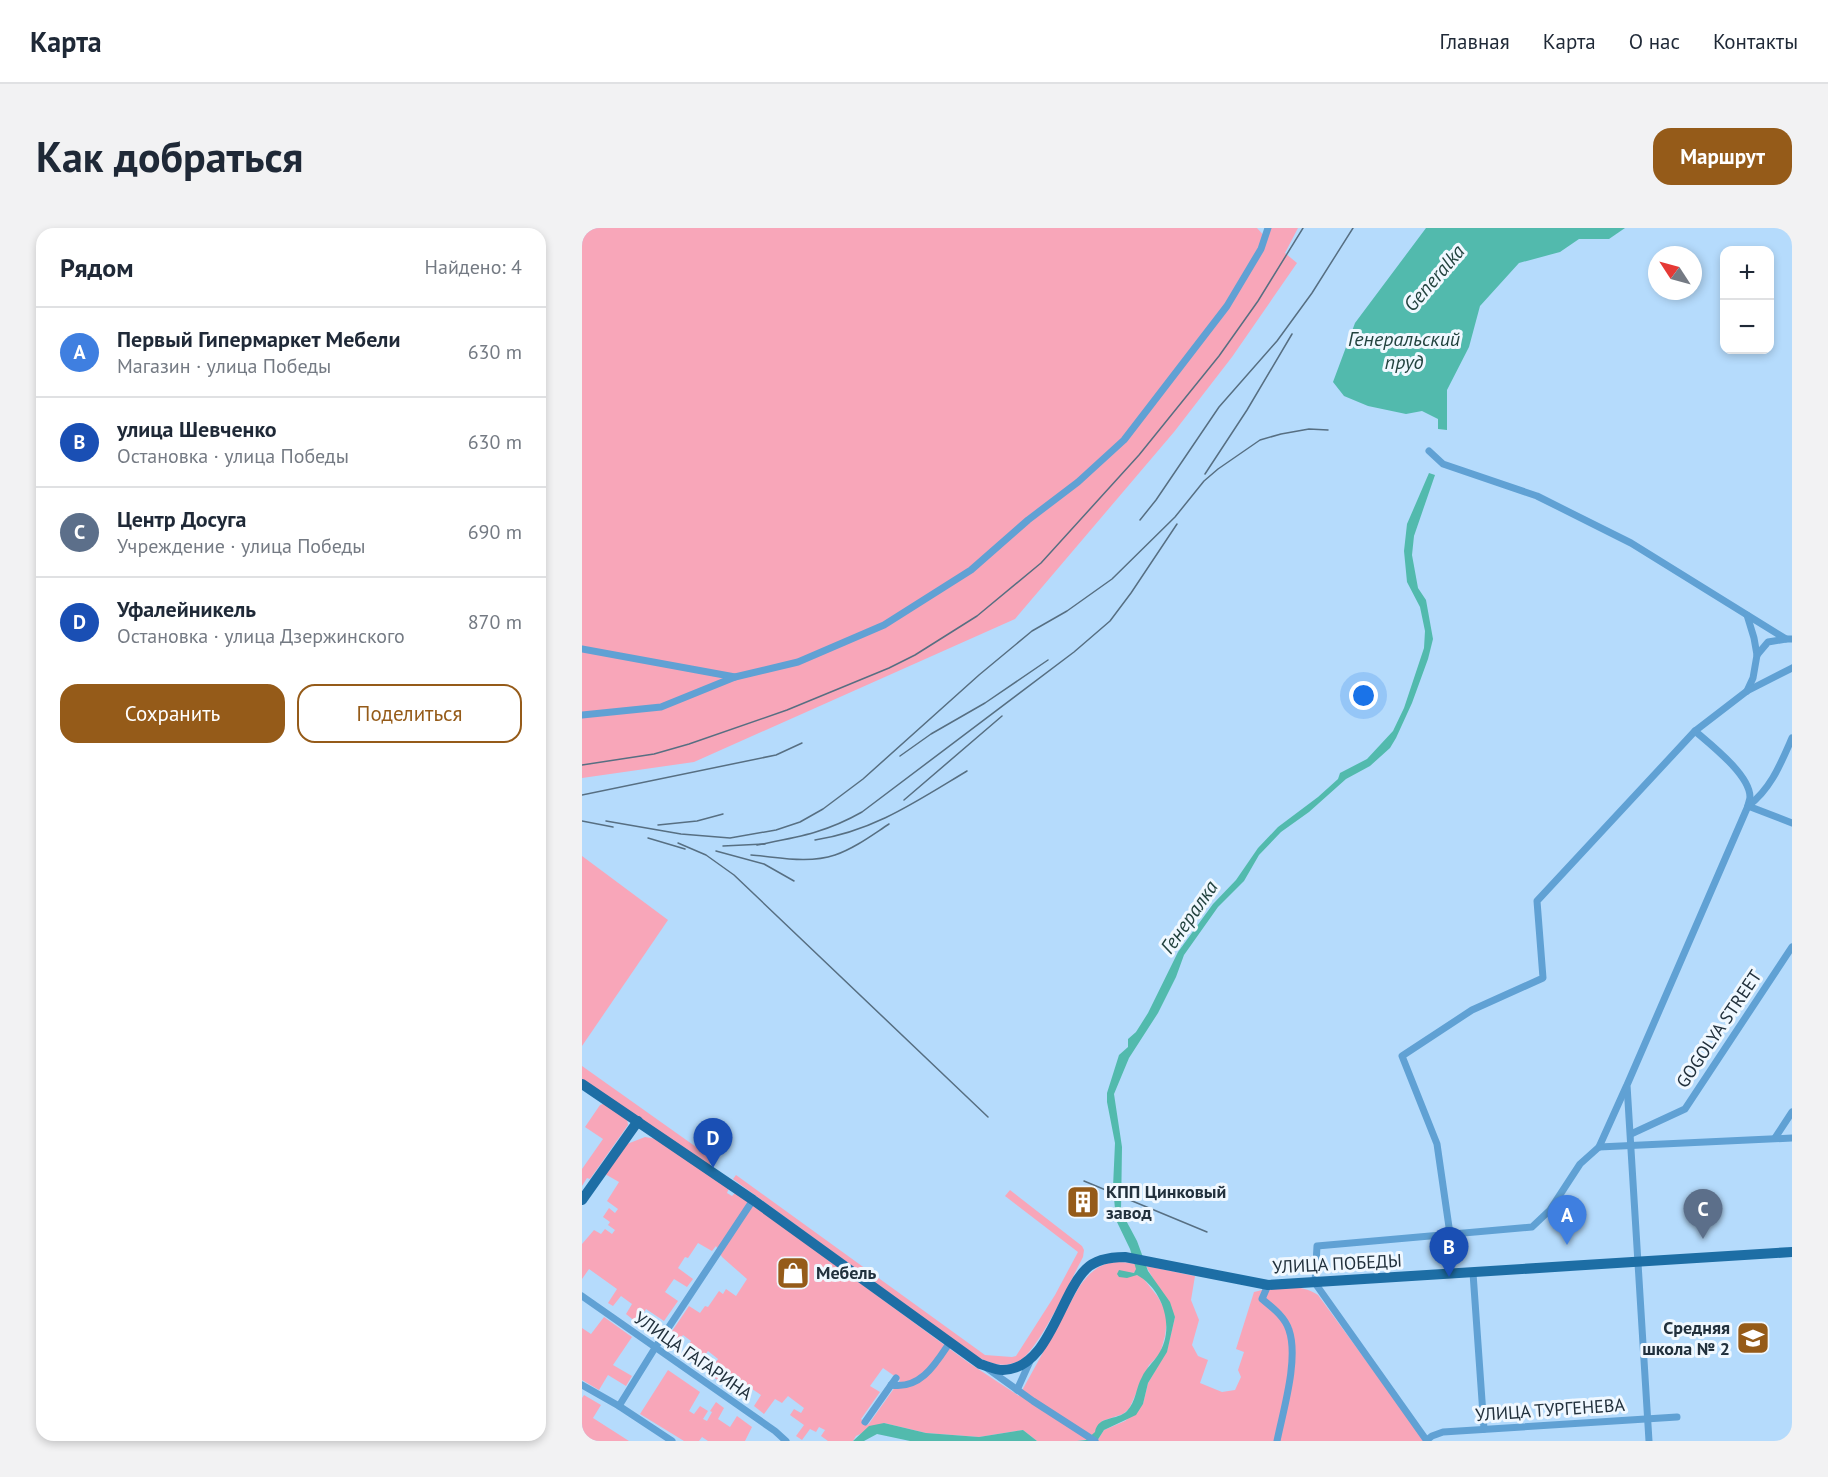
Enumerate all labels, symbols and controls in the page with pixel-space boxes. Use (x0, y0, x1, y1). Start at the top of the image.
text: Карта (30, 23, 102, 60)
text: Главная (1439, 28, 1510, 55)
text: Карта (1543, 28, 1596, 55)
text: О нас (1629, 28, 1680, 55)
text: Контакты (1713, 28, 1798, 55)
button: Маршрут (1653, 128, 1792, 185)
text: Как добраться (36, 129, 303, 184)
water label: Generalka (1398, 239, 1470, 317)
north arrow (1648, 246, 1702, 300)
map controls (1720, 246, 1774, 354)
button: + (1720, 246, 1774, 300)
text: Рядом (60, 251, 134, 284)
text: Найдено: 4 (425, 254, 522, 280)
button: − (1720, 300, 1774, 354)
text: Первый Гипермаркет Мебели (117, 325, 400, 353)
water label: Генеральский пруд (1348, 326, 1460, 375)
text: A (73, 339, 86, 365)
text: 630 m (468, 339, 522, 365)
text: Магазин · улица Победы (117, 353, 331, 379)
text: улица Шевченко (117, 415, 277, 443)
text: B (74, 429, 85, 455)
text: 630 m (468, 429, 522, 455)
text: Остановка · улица Победы (117, 443, 349, 469)
text: Центр Досуга (117, 505, 246, 533)
text: C (74, 519, 85, 545)
text: 690 m (468, 519, 522, 545)
text: Учреждение · улица Победы (117, 533, 366, 559)
text: Уфалейникель (117, 595, 256, 623)
text: D (73, 609, 86, 635)
text: 870 m (468, 609, 522, 635)
text: Остановка · улица Дзержинского (117, 623, 405, 649)
your location (1349, 681, 1378, 710)
button: Сохранить (60, 684, 285, 743)
button: Поделиться (297, 684, 522, 743)
water label: Генералка (1154, 875, 1224, 959)
street label: GOGOLYA STREET (1671, 965, 1766, 1092)
pin: D (694, 1118, 732, 1168)
place label: КПП Цинковый завод (1106, 1180, 1226, 1224)
building icon: КПП Цинковый завод (1065, 1184, 1101, 1220)
pin: C (1684, 1190, 1722, 1239)
pin: A (1548, 1196, 1586, 1245)
pin: B (1430, 1228, 1468, 1277)
street label: УЛИЦА ПОБЕДЫ (1272, 1249, 1402, 1278)
shop icon: Мебель (775, 1255, 811, 1291)
place label: Мебель (816, 1261, 876, 1284)
street label: УЛИЦА ГАГАРИНА (630, 1306, 757, 1405)
place label: Средняя школа № 2 (1642, 1316, 1730, 1360)
school or university icon: Средняя школа № 2 (1735, 1320, 1771, 1356)
street label: УЛИЦА ТУРГЕНЕВА (1474, 1393, 1626, 1426)

